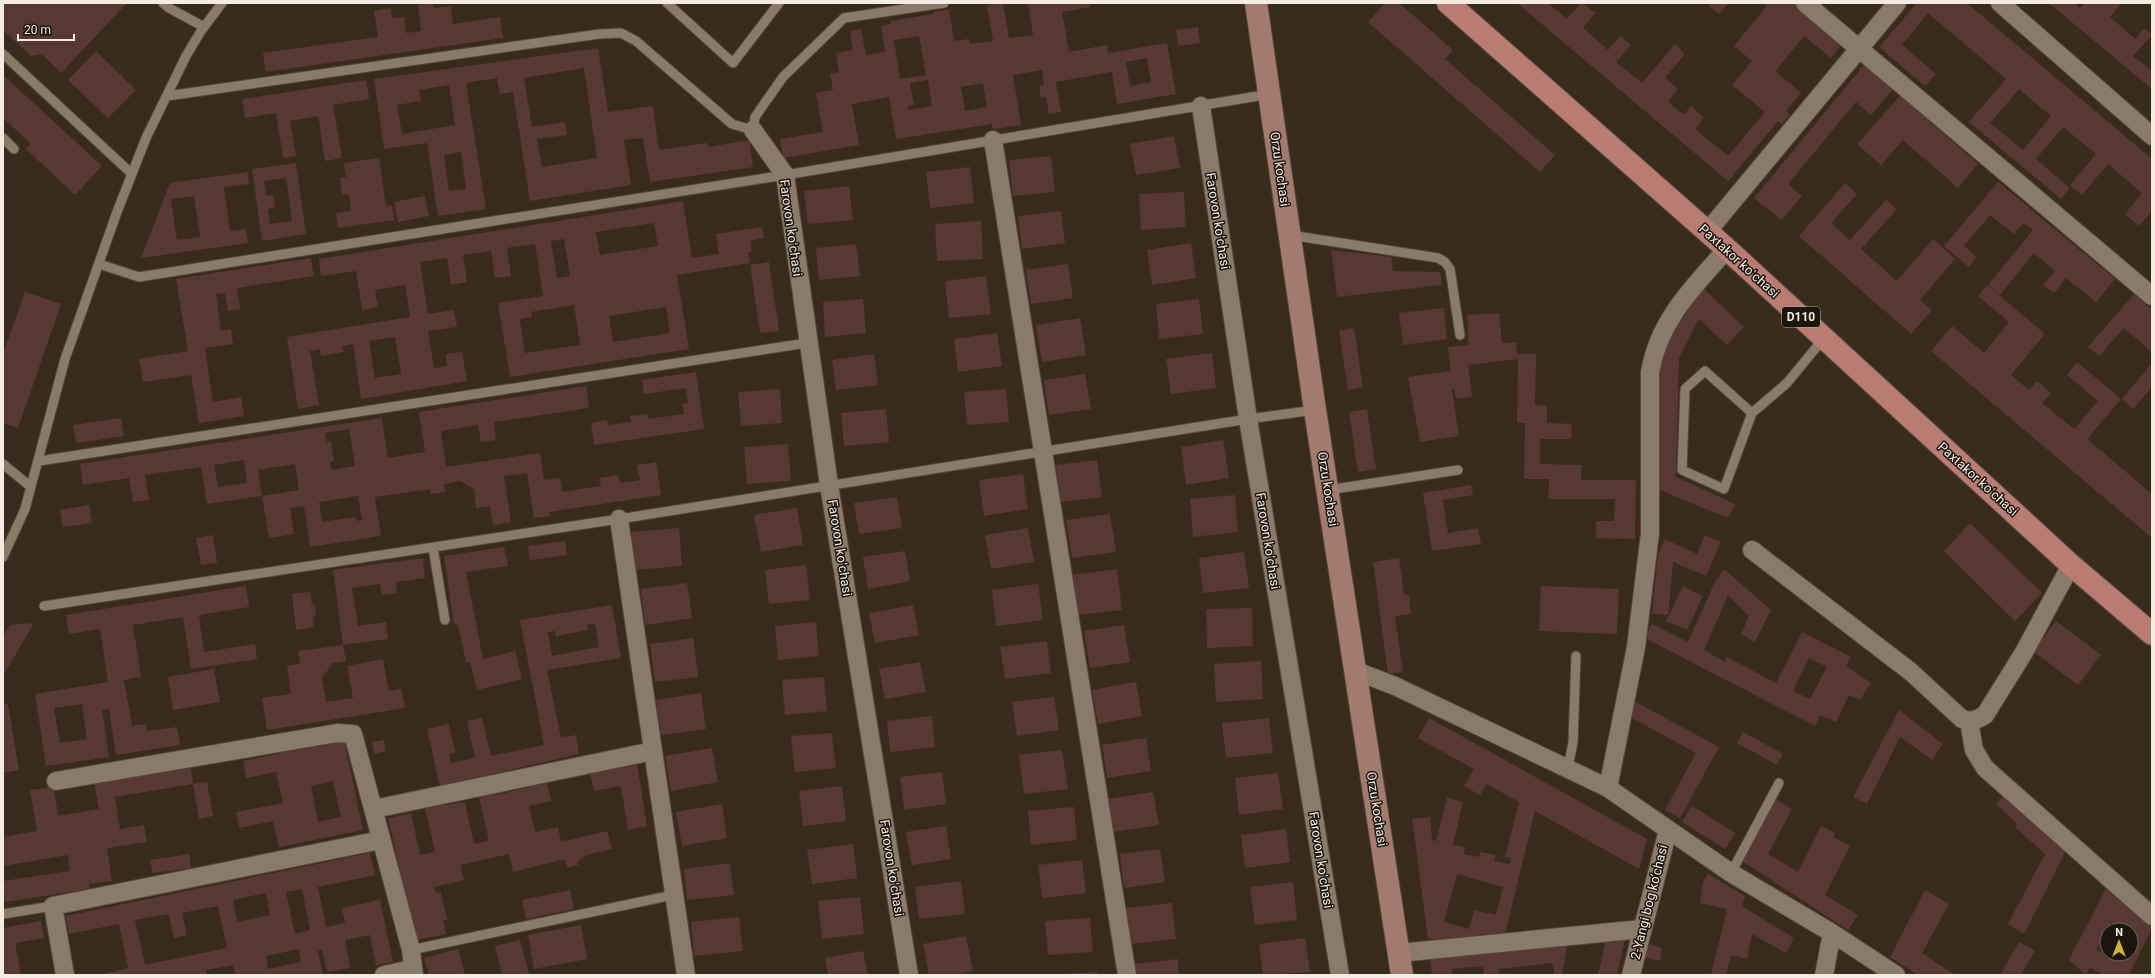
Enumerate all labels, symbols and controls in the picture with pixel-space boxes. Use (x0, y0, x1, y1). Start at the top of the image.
scale bar (18, 16, 74, 42)
text: 20 m (24, 23, 51, 37)
street label: Orzu kochasi (1267, 131, 1293, 207)
street label: Farovon koʻchasi (1203, 172, 1233, 270)
street label: Farovon koʻchasi (777, 179, 805, 277)
street label: Paxtakor koʻchasi (1696, 221, 1782, 301)
road number: D110 (1782, 307, 1820, 327)
street label: Paxtakor koʻchasi (1935, 439, 2021, 519)
street label: Orzu kochasi (1315, 451, 1341, 527)
street label: Farovon koʻchasi (1253, 492, 1283, 590)
street label: Farovon koʻchasi (825, 499, 855, 597)
street label: Orzu kochasi (1364, 771, 1390, 847)
street label: Farovon koʻchasi (1306, 811, 1336, 909)
street label: Farovon koʻchasi (877, 819, 907, 917)
street label: 2-Yangi bog koʼchasi (1627, 843, 1671, 961)
north arrow (2099, 922, 2139, 962)
text: N (2115, 926, 2123, 939)

